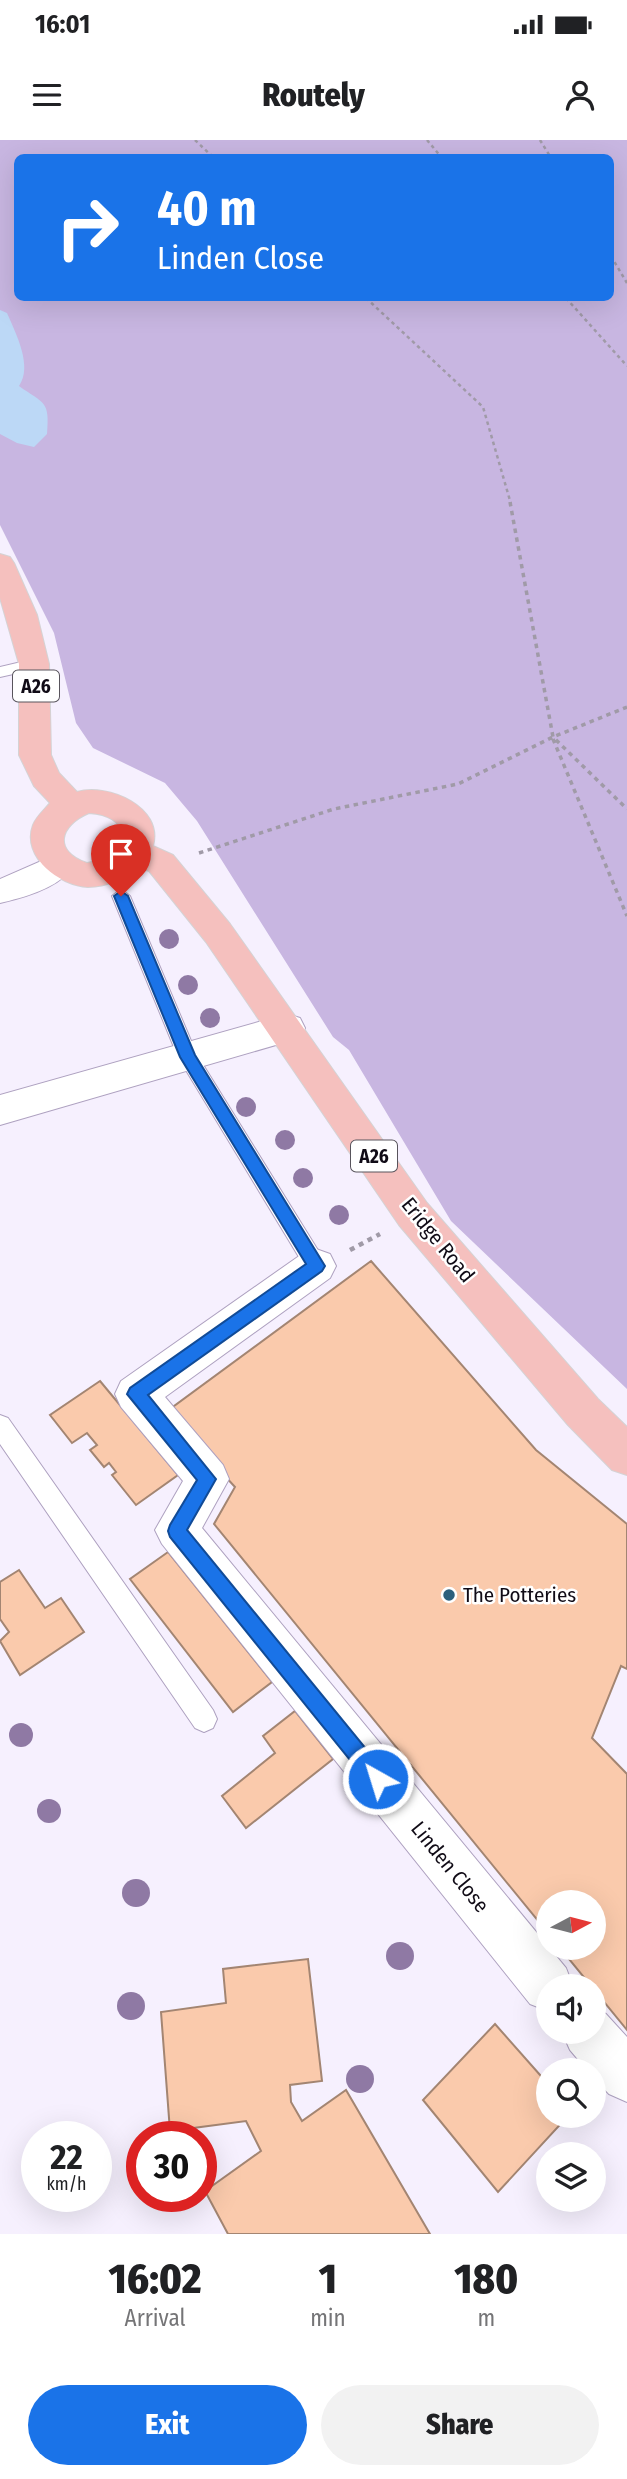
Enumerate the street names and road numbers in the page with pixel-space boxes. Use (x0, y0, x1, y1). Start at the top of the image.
road number: A26 (13, 670, 59, 702)
road number: A26 (351, 1140, 397, 1172)
street label: Eridge Road (396, 1192, 480, 1288)
street label: Linden Close (405, 1816, 495, 1918)

